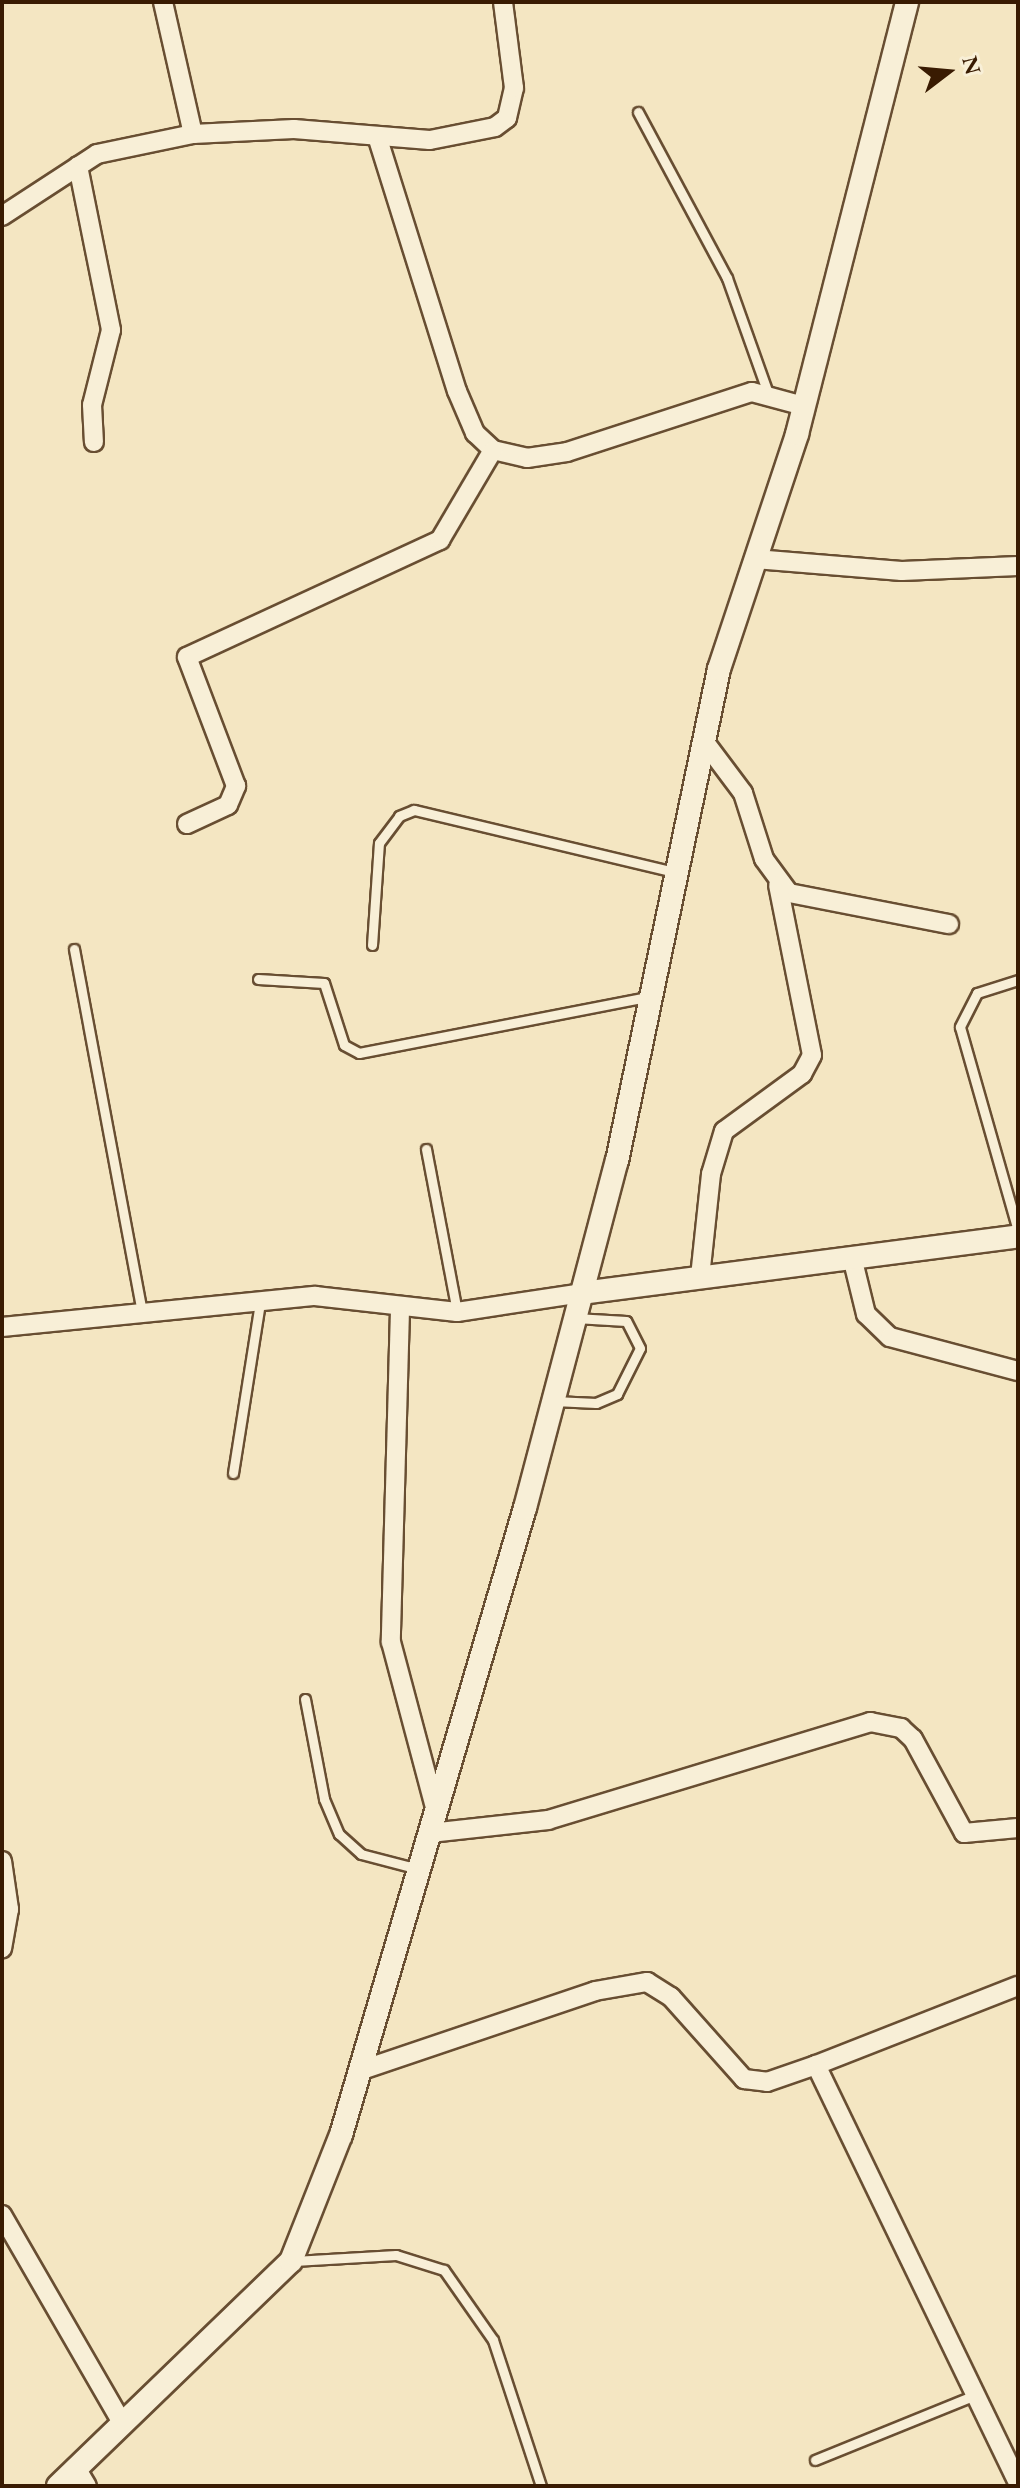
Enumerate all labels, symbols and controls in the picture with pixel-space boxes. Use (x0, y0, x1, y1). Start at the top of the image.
north arrow (908, 32, 988, 112)
text: N (955, 53, 988, 78)

